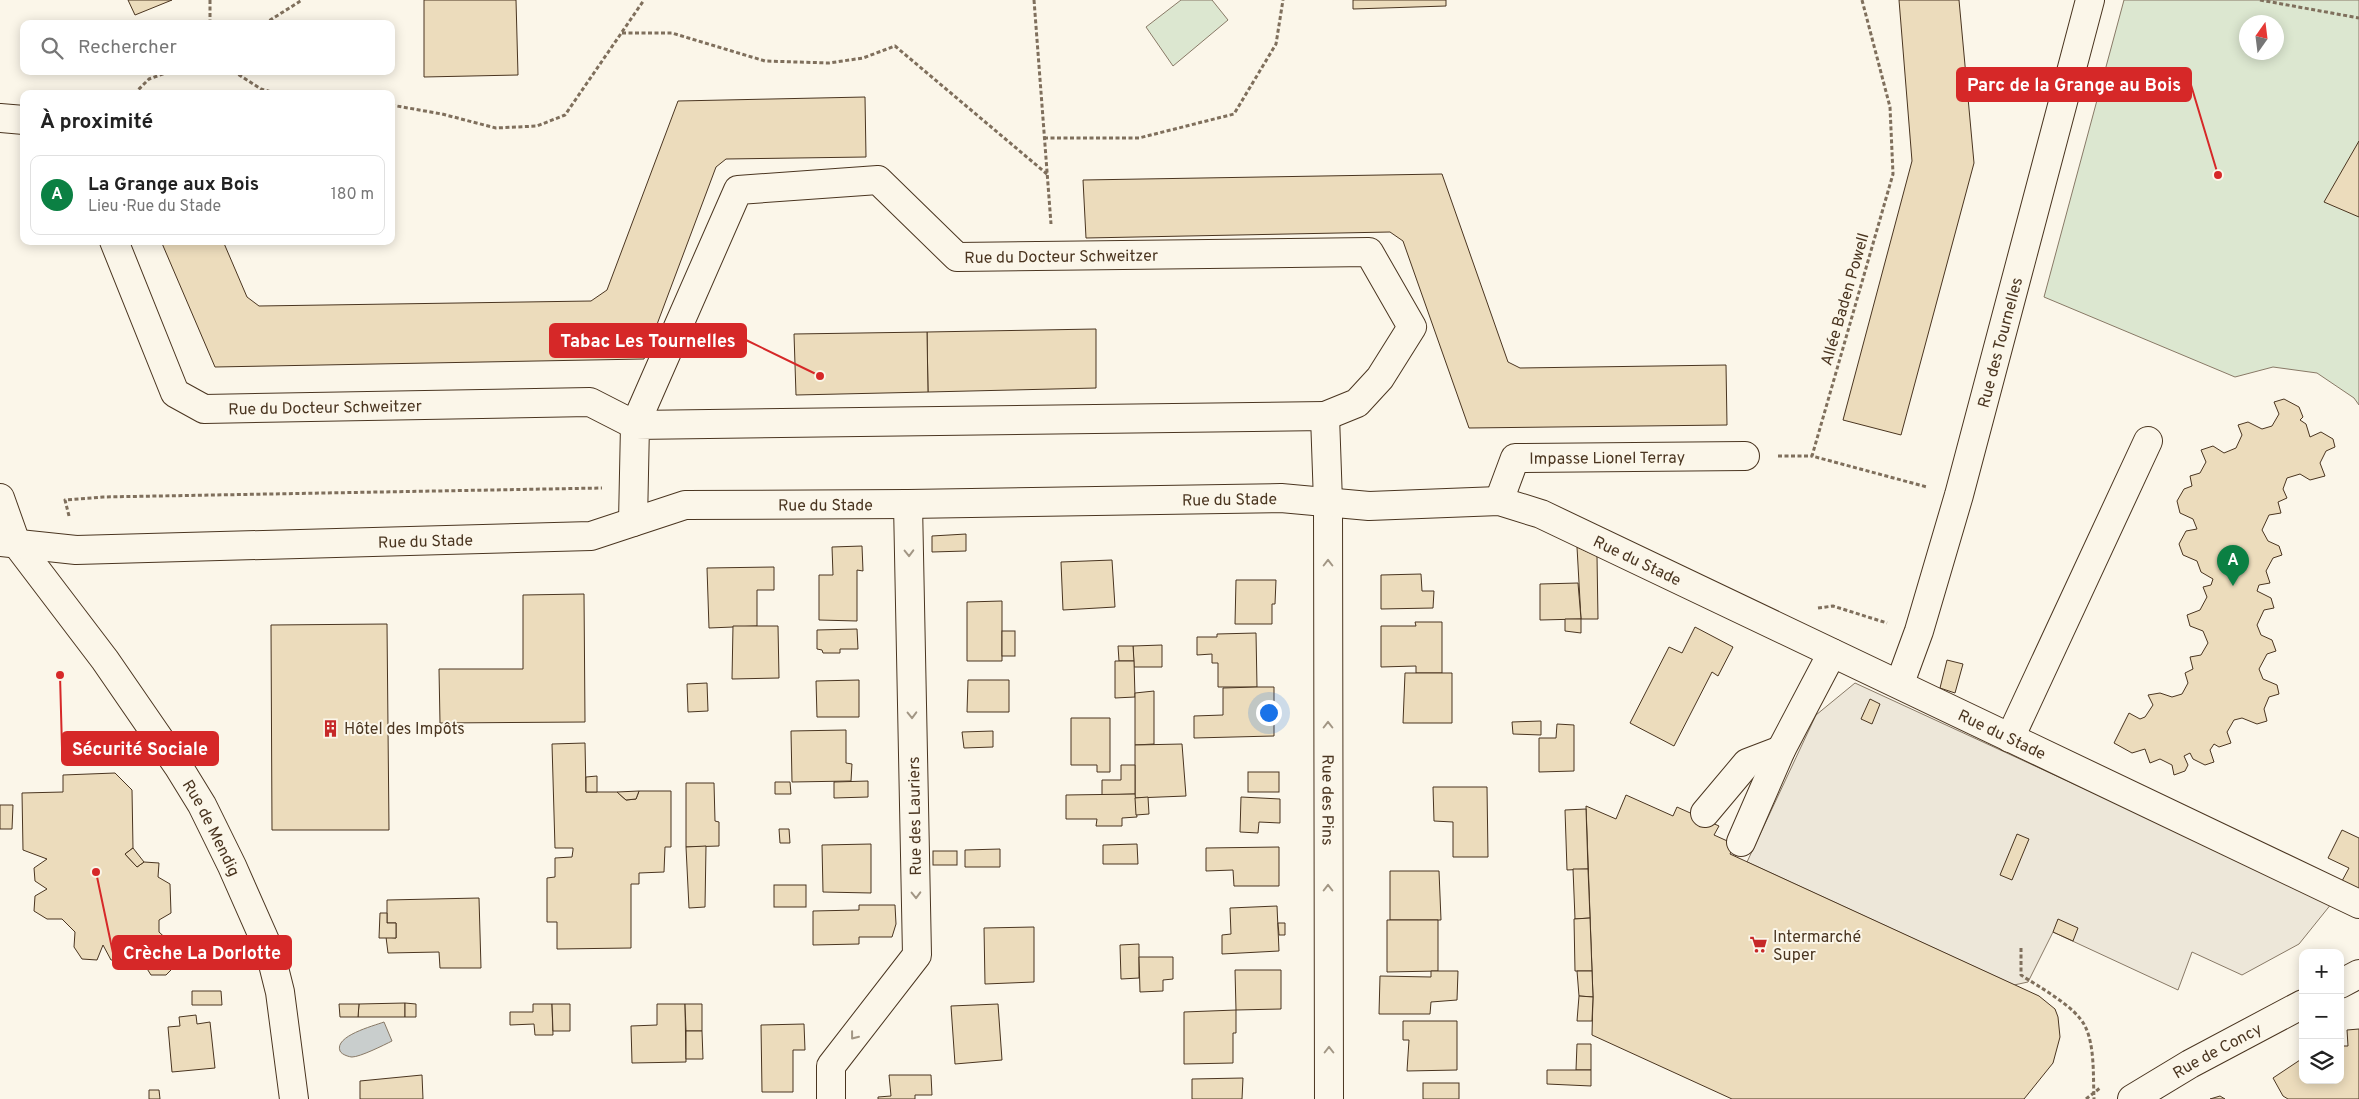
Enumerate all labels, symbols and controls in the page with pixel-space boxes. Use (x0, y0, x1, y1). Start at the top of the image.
north arrow (2239, 15, 2284, 60)
search box (20, 20, 395, 75)
icon: search (38, 34, 66, 62)
text: Rechercher (78, 36, 177, 60)
callout: Parc de la Grange au Bois (1957, 68, 2191, 101)
text: Parc de la Grange au Bois (1967, 75, 2181, 98)
text: À proximité (40, 109, 153, 136)
text: La Grange aux Bois (88, 173, 259, 197)
text: A (51, 185, 63, 205)
text: 180 m (331, 185, 374, 205)
text: Lieu · Rue du Stade (88, 197, 221, 217)
street label: Allée Baden Powell (1817, 231, 1874, 368)
street label: Rue du Docteur Schweitzer (964, 247, 1158, 269)
street label: Rue des Tournelles (1974, 275, 2028, 410)
callout: Tabac Les Tournelles (550, 324, 746, 357)
text: Tabac Les Tournelles (560, 331, 736, 354)
street label: Rue du Docteur Schweitzer (228, 397, 422, 421)
street label: Impasse Lionel Terray (1529, 449, 1685, 470)
street label: Rue du Stade (1182, 490, 1277, 512)
street label: Rue du Stade (778, 496, 873, 517)
street label: Rue du Stade (378, 531, 473, 554)
street label: Rue du Stade (1589, 532, 1684, 591)
pin: A (2217, 545, 2249, 586)
one-way arrow (904, 550, 914, 557)
one-way arrow (1323, 559, 1333, 566)
your location (1256, 700, 1282, 726)
street label: Rue du Stade (1954, 706, 2049, 765)
one-way arrow (907, 712, 918, 720)
building icon: Hôtel des Impôts (320, 718, 340, 738)
place label: Hôtel des Impôts (344, 720, 465, 740)
one-way arrow (1323, 721, 1333, 729)
callout: Sécurité Sociale (62, 732, 218, 765)
text: Sécurité Sociale (72, 739, 208, 762)
street label: Rue des Pins (1316, 754, 1337, 845)
street label: Rue des Lauriers (905, 756, 927, 876)
street label: Rue de Mendig (177, 777, 243, 880)
one-way arrow (1323, 884, 1334, 892)
one-way arrow (911, 892, 921, 900)
place label: Intermarché Super (1773, 928, 1861, 966)
supermarket icon: Intermarché Super (1749, 935, 1769, 955)
callout: Crèche La Dorlotte (113, 936, 291, 969)
text: Crèche La Dorlotte (123, 943, 281, 966)
map controls (2299, 949, 2344, 1084)
button: + (2299, 949, 2344, 994)
button: − (2299, 994, 2344, 1039)
street label: Rue de Concy (2170, 1020, 2266, 1084)
one-way arrow (851, 1030, 860, 1040)
button: layers (2299, 1039, 2344, 1084)
one-way arrow (1324, 1046, 1334, 1054)

